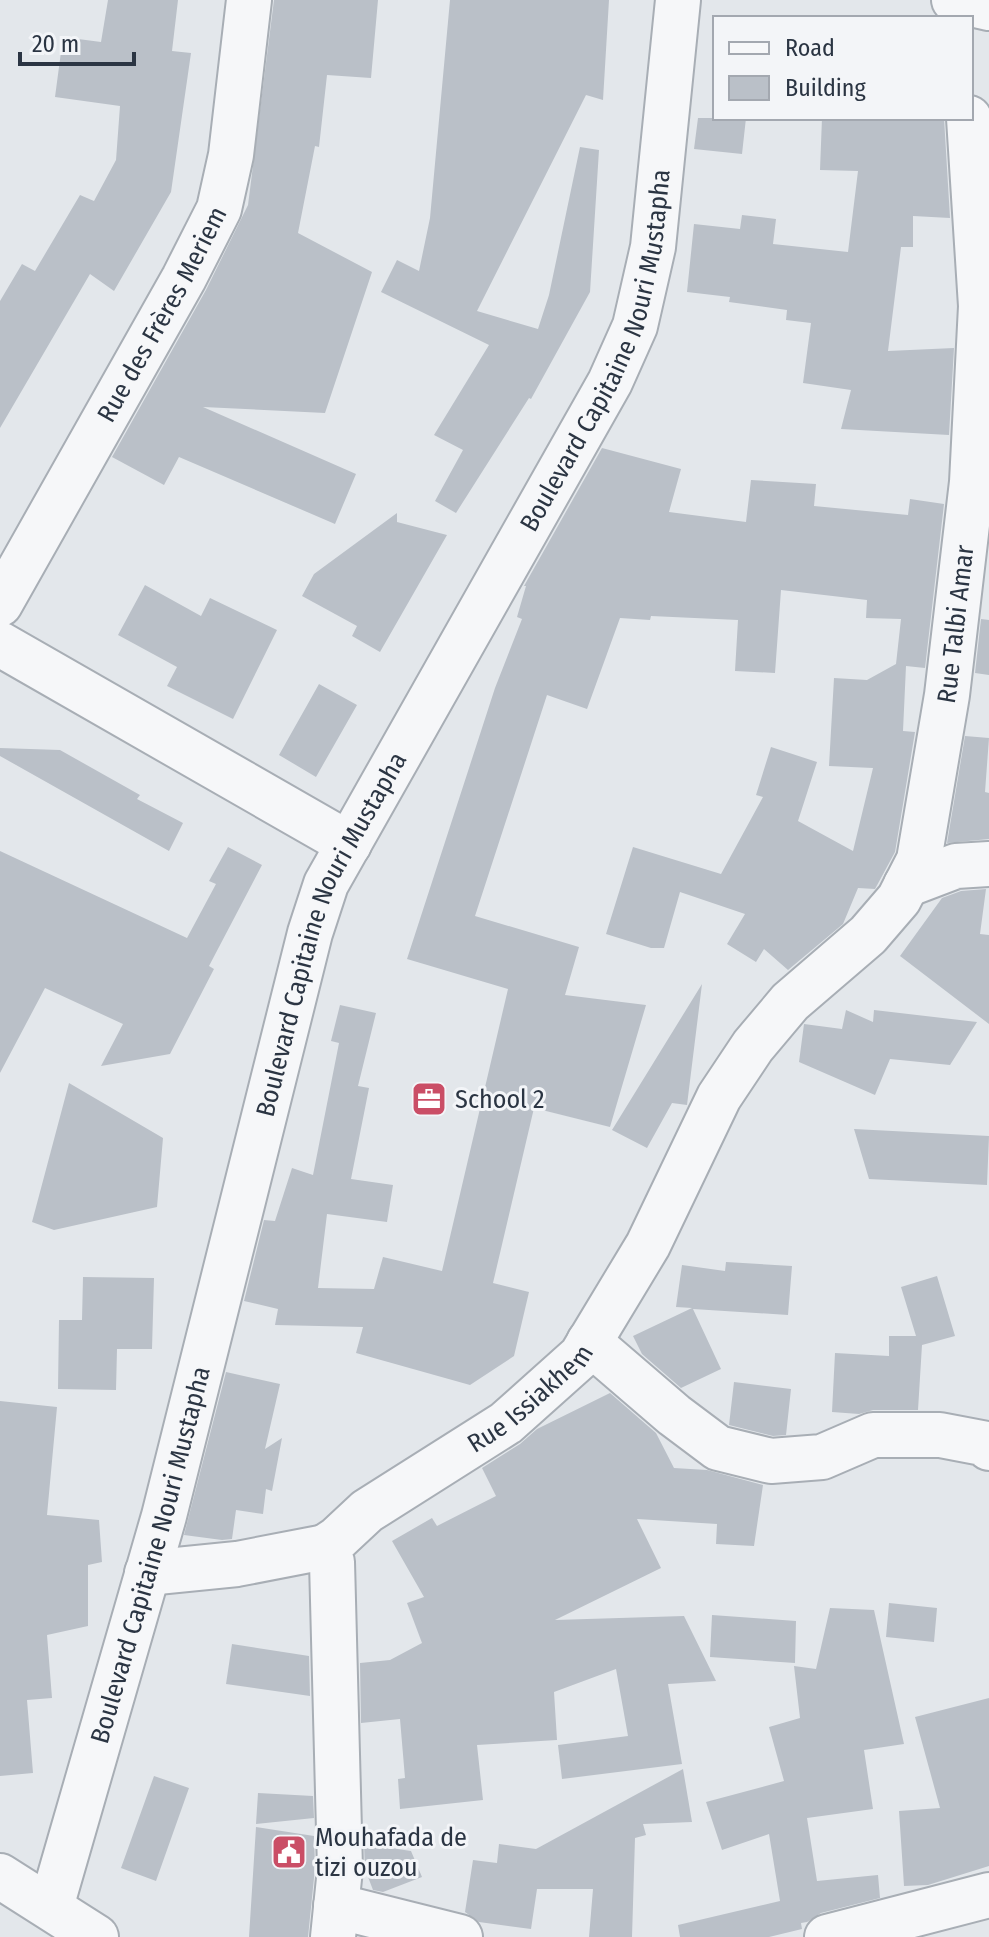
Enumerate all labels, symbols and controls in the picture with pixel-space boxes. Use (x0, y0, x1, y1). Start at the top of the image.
scale bar (20, 16, 134, 66)
legend (713, 16, 973, 120)
text: 20 m (32, 30, 79, 58)
text: Road (785, 34, 835, 62)
text: Building (785, 74, 867, 102)
street label: Boulevard Capitaine Nouri Mustapha (513, 168, 676, 537)
street label: Rue des Frères Meriem (91, 201, 233, 427)
street label: Rue Talbi Amar (930, 543, 980, 706)
street label: Boulevard Capitaine Nouri Mustapha (249, 747, 413, 1120)
office icon: School 2 (410, 1080, 448, 1118)
place label: School 2 (455, 1084, 545, 1115)
street label: Rue Issiakhem (462, 1339, 600, 1459)
street label: Boulevard Capitaine Nouri Mustapha (84, 1363, 216, 1747)
place label: Mouhafada de tizi ouzou (315, 1822, 467, 1883)
public building icon: Mouhafada de tizi ouzou (270, 1833, 308, 1871)

